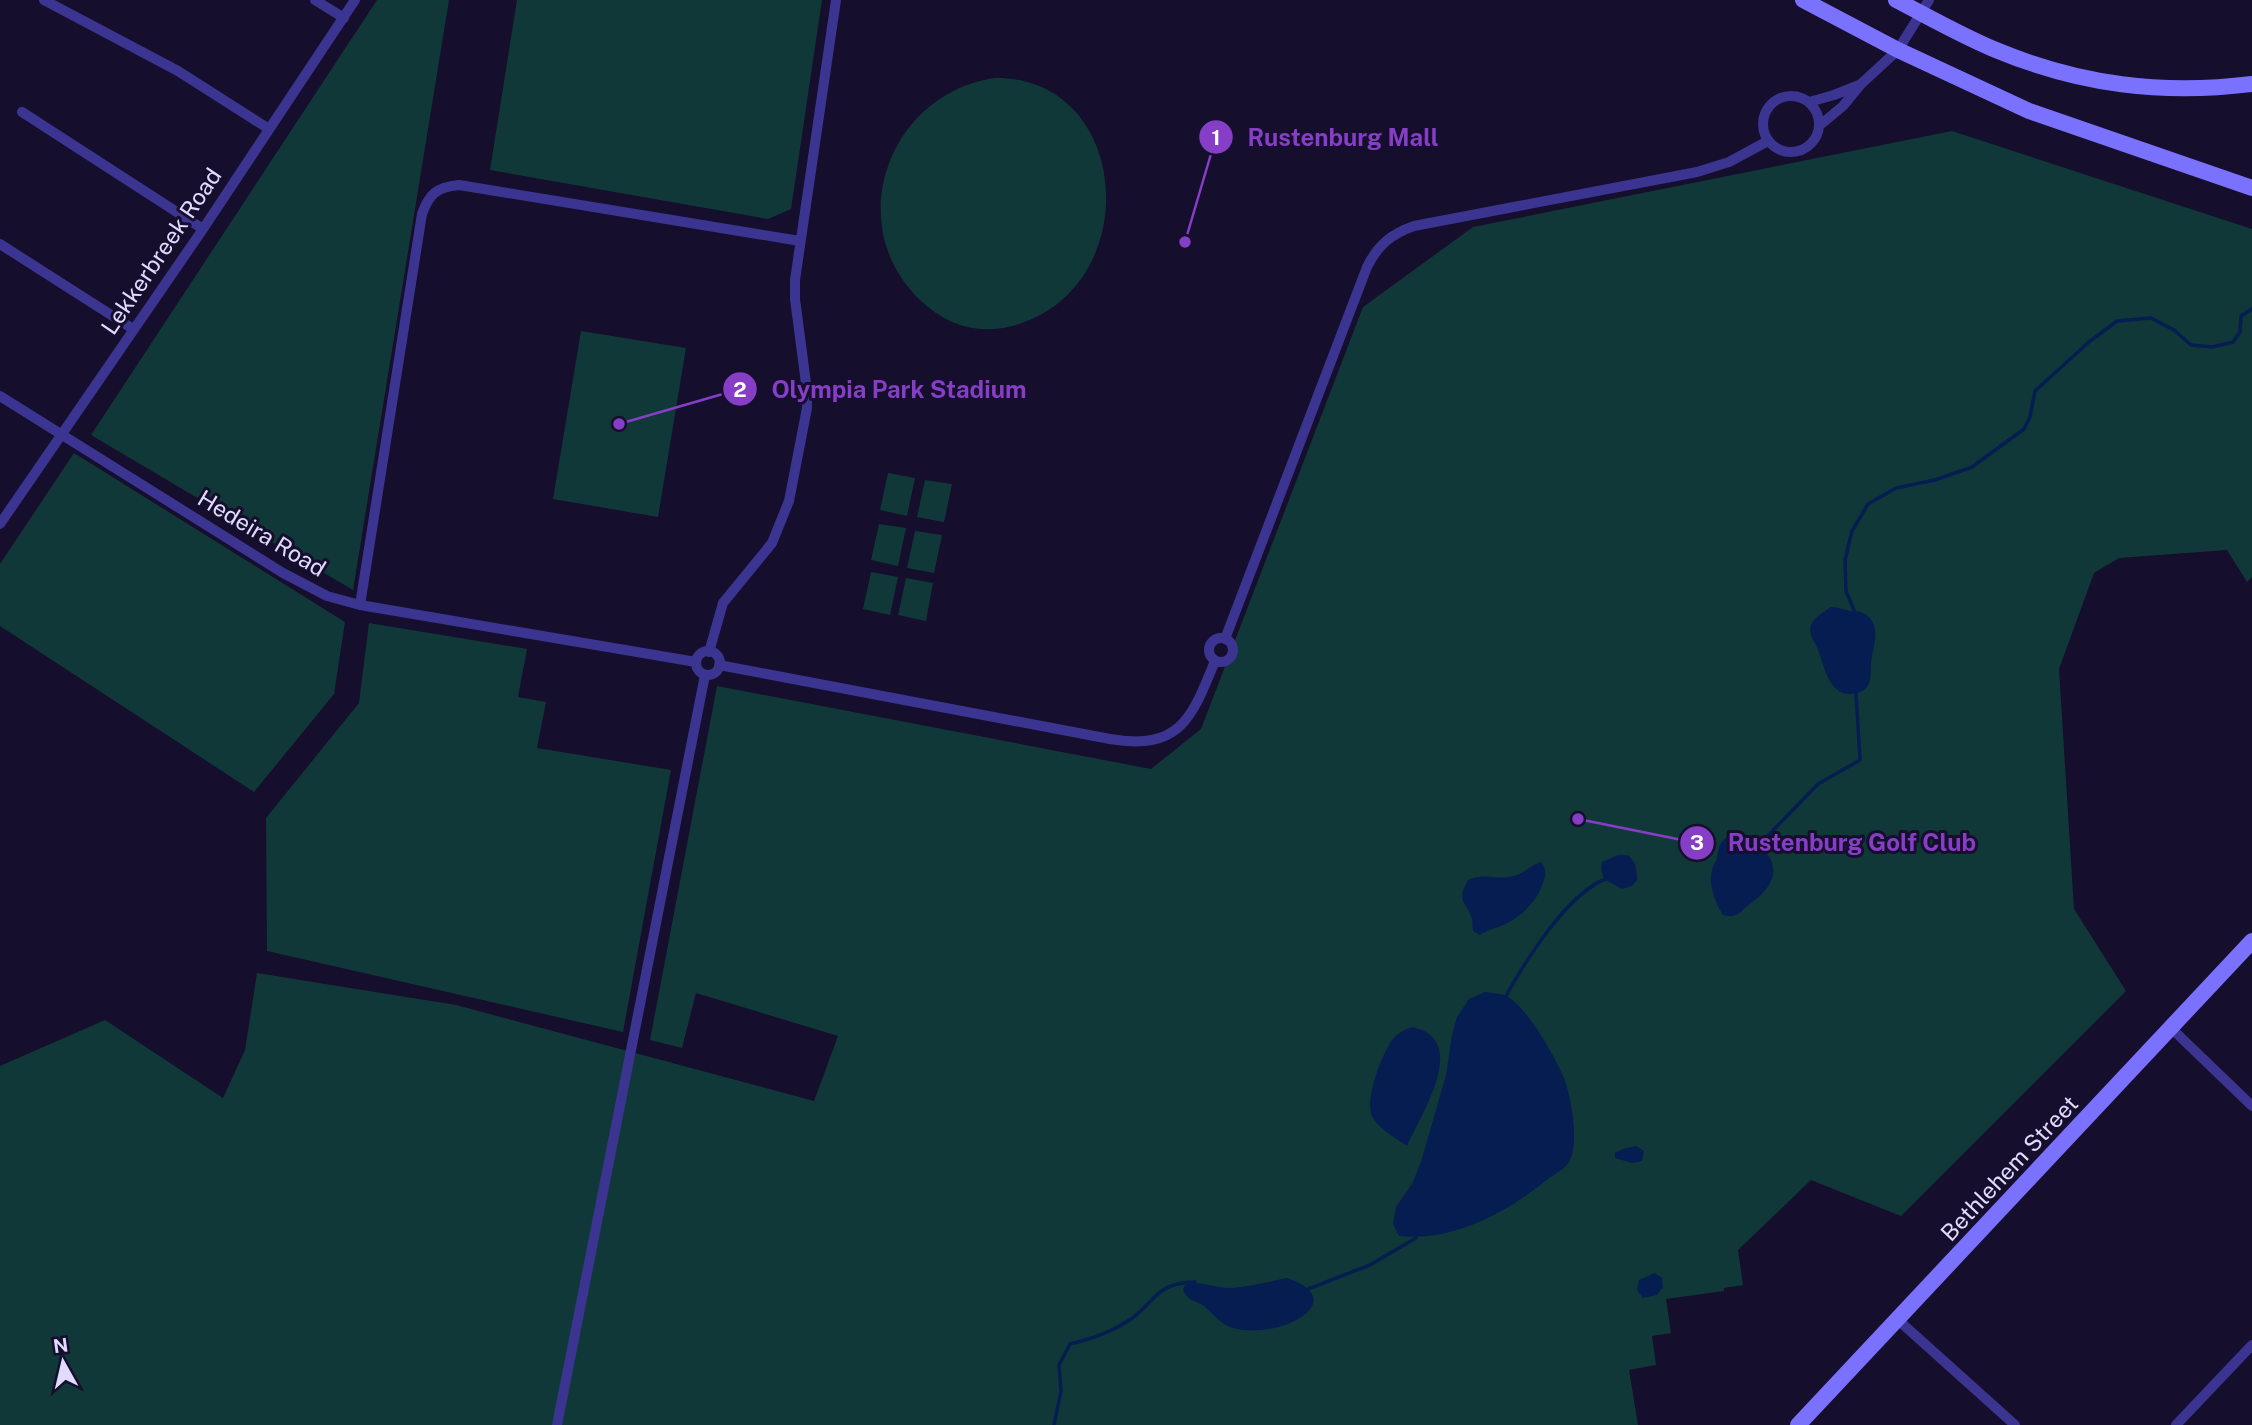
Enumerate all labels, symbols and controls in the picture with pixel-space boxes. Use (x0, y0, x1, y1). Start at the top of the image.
callout: Rustenburg Mall (1198, 115, 1452, 160)
text: Rustenburg Mall (1247, 123, 1439, 151)
text: 1 (1212, 125, 1221, 150)
street label: Lekkerbreek Road (95, 163, 227, 339)
callout: Olympia Park Stadium (722, 367, 1041, 412)
text: Olympia Park Stadium (771, 375, 1027, 403)
text: 2 (733, 377, 747, 402)
street label: Hedeira Road (193, 484, 331, 582)
callout: Rustenburg Golf Club (1679, 820, 1990, 865)
text: Rustenburg Golf Club (1728, 828, 1976, 856)
text: 3 (1690, 830, 1704, 855)
street label: Bethlehem Street (1935, 1090, 2083, 1246)
north arrow (28, 1327, 98, 1397)
text: N (52, 1333, 70, 1357)

